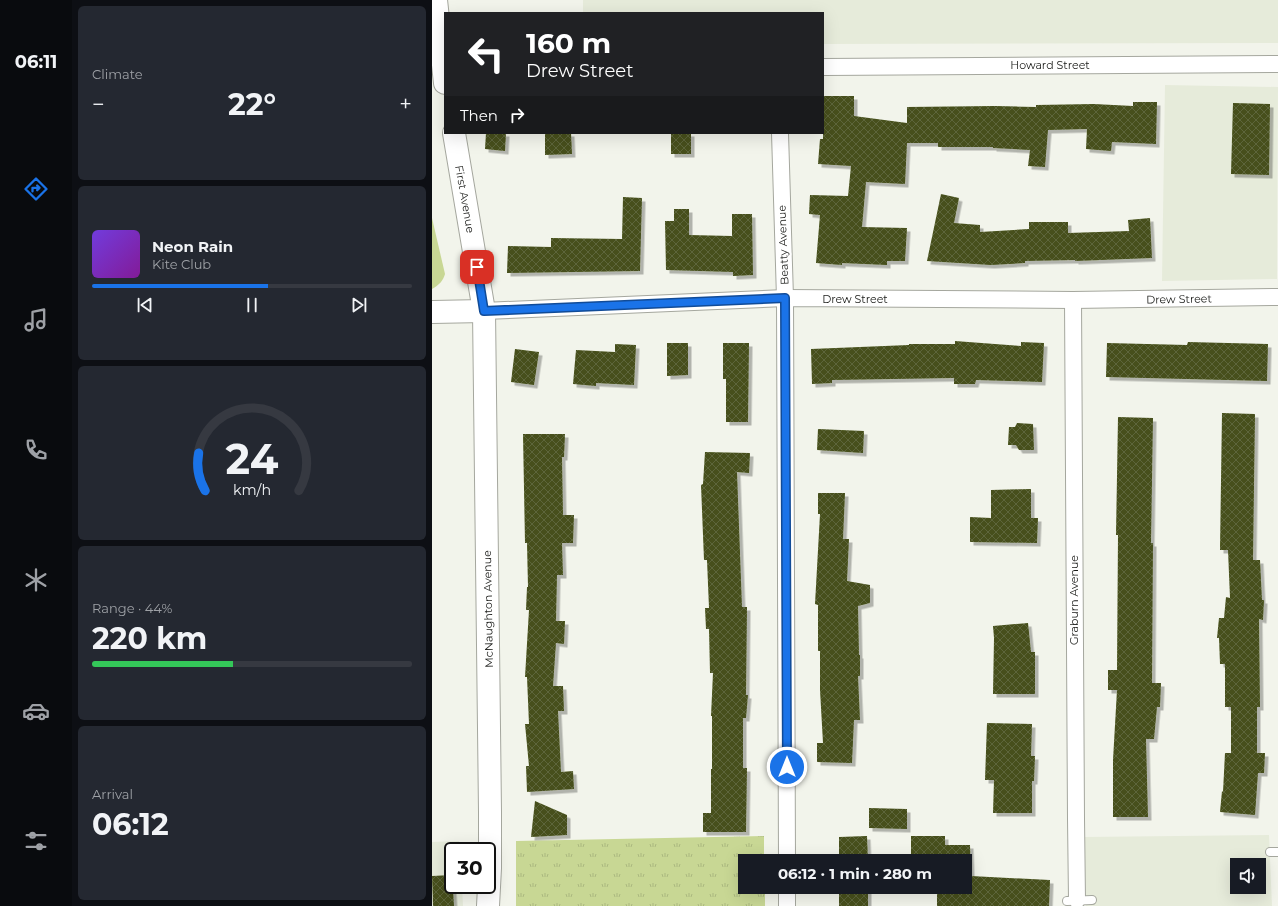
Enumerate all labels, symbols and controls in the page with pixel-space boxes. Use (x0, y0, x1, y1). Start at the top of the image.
text: 160 m (526, 26, 611, 60)
icon: left (460, 28, 512, 80)
text: 06:11 (15, 51, 57, 73)
street label: Howard Street (1010, 58, 1090, 72)
text: Drew Street (526, 60, 634, 82)
text: Climate (92, 66, 143, 82)
text: 22° (228, 86, 276, 123)
text: − (92, 91, 105, 118)
text: + (399, 91, 412, 118)
icon: right (506, 104, 528, 126)
text: Then (460, 106, 498, 125)
street label: First Avenue (452, 164, 478, 234)
icon: directions (22, 175, 50, 203)
street label: Beatty Avenue (775, 204, 791, 285)
text: Neon Rain (152, 237, 233, 256)
pin (460, 250, 494, 284)
text: Kite Club (152, 256, 211, 272)
icon: arrive (466, 256, 488, 278)
street label: Drew Street (1146, 291, 1212, 307)
street label: Drew Street (822, 292, 888, 306)
icon: previous (134, 294, 156, 316)
icon: pause (241, 294, 263, 316)
icon: next (348, 294, 370, 316)
icon: music (22, 306, 50, 334)
text: 24 (226, 434, 279, 484)
icon: phone (22, 436, 50, 464)
text: km/h (233, 481, 271, 499)
street label: McNaughton Avenue (480, 550, 496, 668)
street label: Graburn Avenue (1067, 555, 1081, 645)
icon: climate (22, 566, 50, 594)
text: Range · 44% (92, 600, 172, 616)
text: 220 km (92, 620, 207, 657)
icon: car (22, 697, 50, 725)
position arrow (766, 746, 808, 788)
text: Arrival (92, 786, 133, 802)
text: 06:12 (92, 806, 169, 843)
icon: filters (22, 827, 50, 855)
speed limit sign: 30 (444, 842, 496, 894)
map controls (1230, 858, 1266, 894)
button: sound (1230, 858, 1266, 894)
text: 06:12 · 1 min · 280 m (778, 864, 932, 883)

